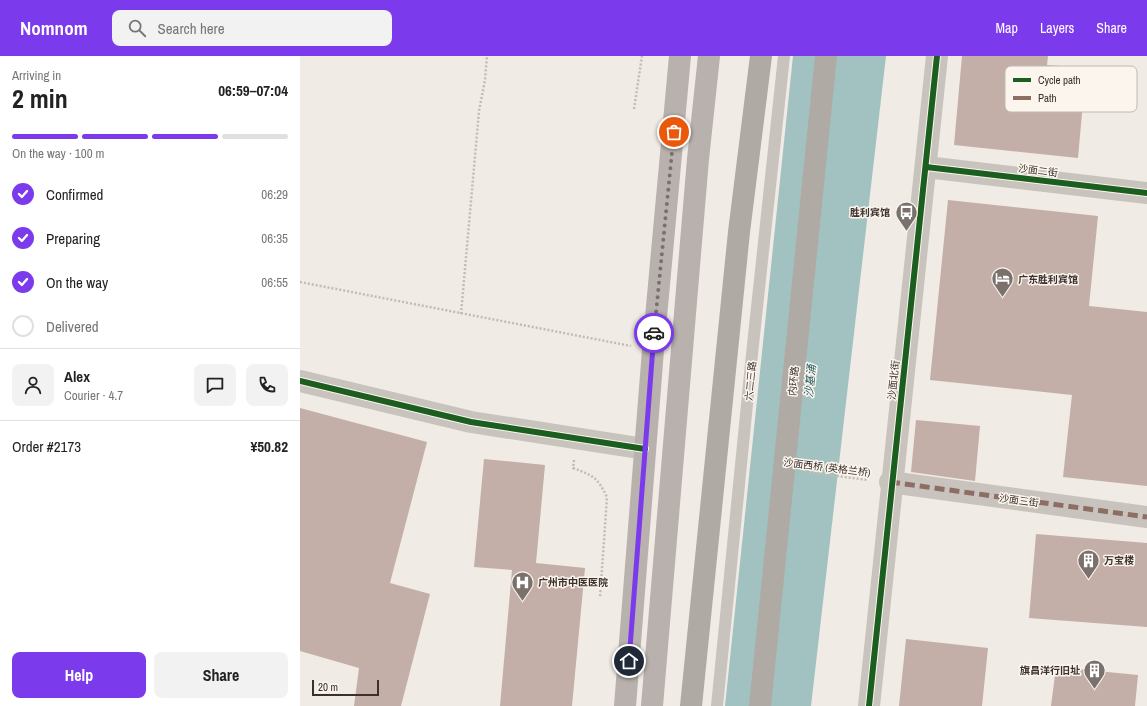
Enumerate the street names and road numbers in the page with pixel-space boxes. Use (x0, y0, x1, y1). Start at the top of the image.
street label: 沙面二街 (1017, 162, 1059, 179)
street label: 沙面北街 (885, 359, 902, 401)
street label: 六二三路 (742, 360, 759, 402)
street label: 内环路 (785, 365, 802, 397)
street label: 沙面西桥 (英格兰桥) (783, 456, 872, 479)
street label: 沙面三街 (998, 491, 1040, 510)

